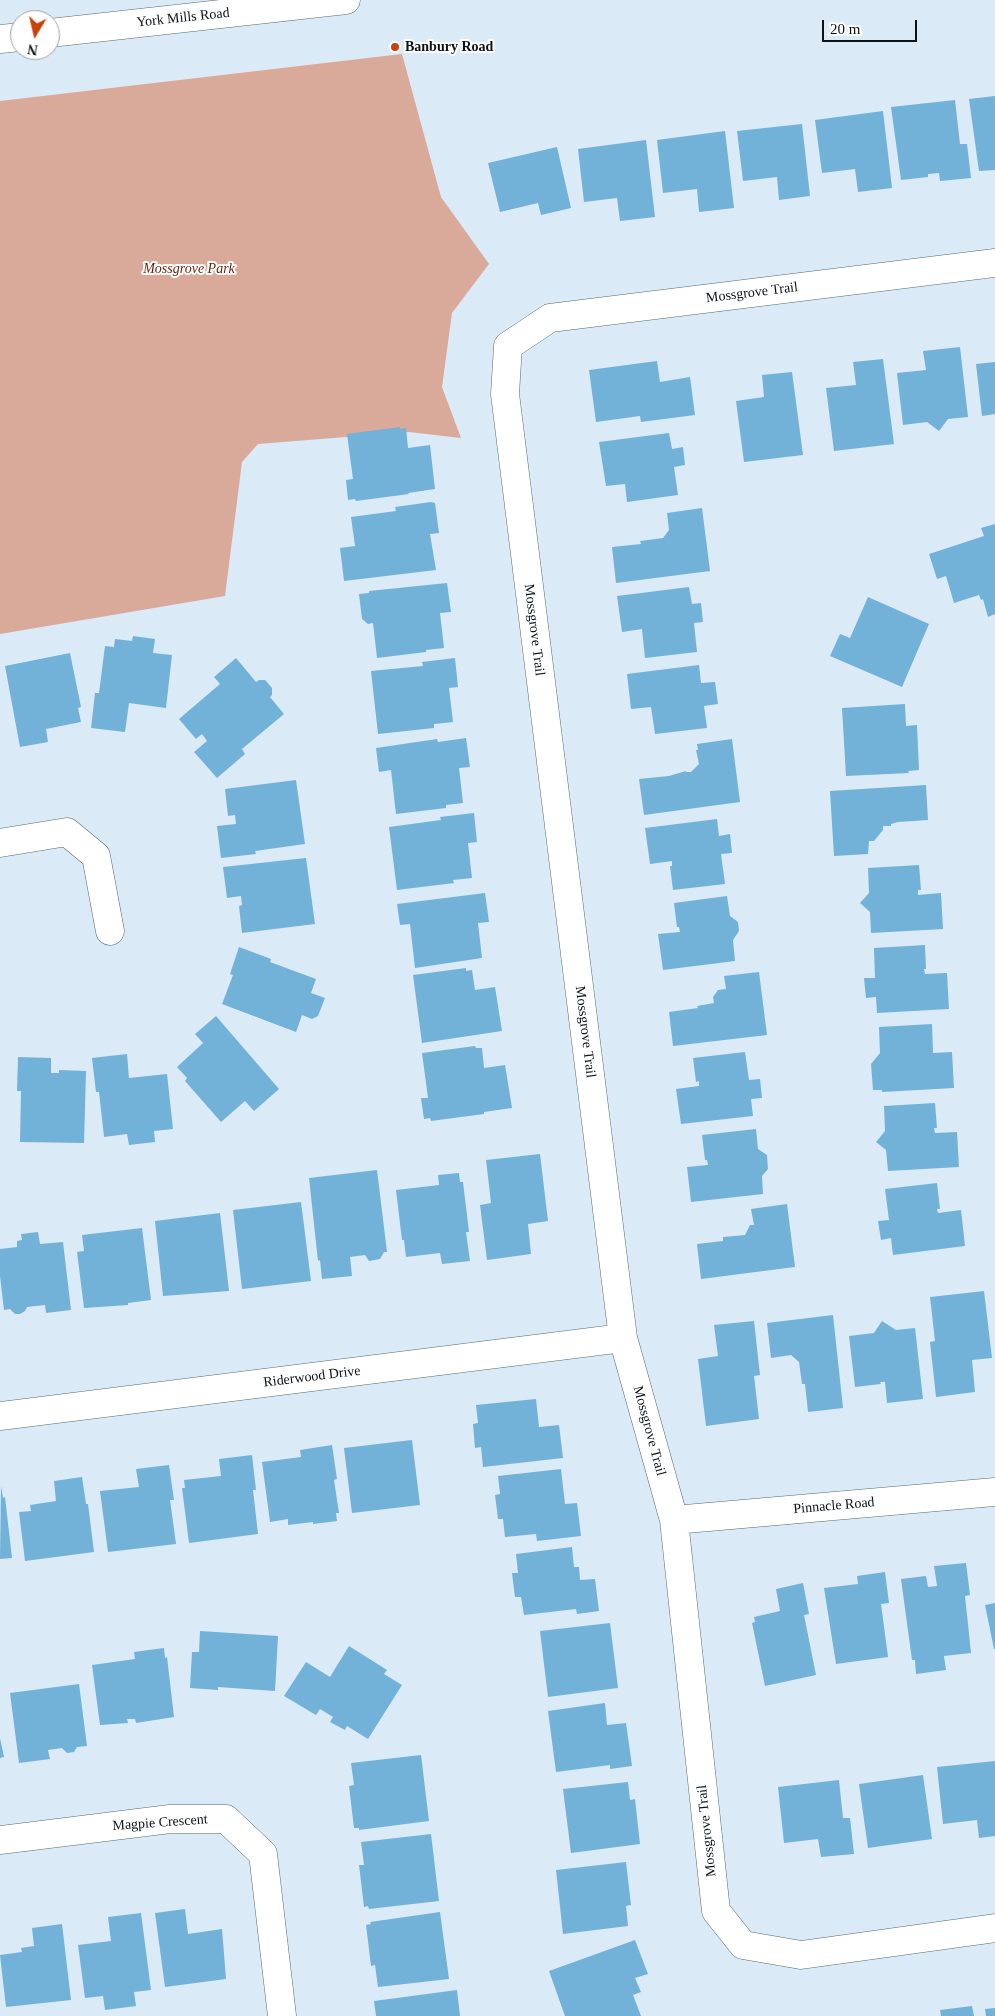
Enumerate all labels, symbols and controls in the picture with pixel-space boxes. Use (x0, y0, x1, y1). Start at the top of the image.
street label: York Mills Road (136, 5, 230, 31)
north arrow (10, 10, 60, 60)
scale bar (825, 10, 920, 42)
text: 20 m (830, 21, 860, 37)
place label: Banbury Road (405, 39, 493, 55)
text: N (27, 41, 39, 58)
marker: Banbury Road (389, 41, 401, 53)
park label: Mossgrove Park (143, 261, 235, 277)
street label: Mossgrove Trail (705, 279, 799, 307)
street label: Mossgrove Trail (520, 583, 548, 677)
street label: Mossgrove Trail (571, 985, 599, 1079)
street label: Riderwood Drive (263, 1363, 361, 1391)
street label: Mossgrove Trail (629, 1384, 669, 1478)
street label: Pinnacle Road (793, 1494, 875, 1518)
street label: Mossgrove Trail (694, 1784, 720, 1878)
street label: Magpie Crescent (112, 1811, 208, 1835)

